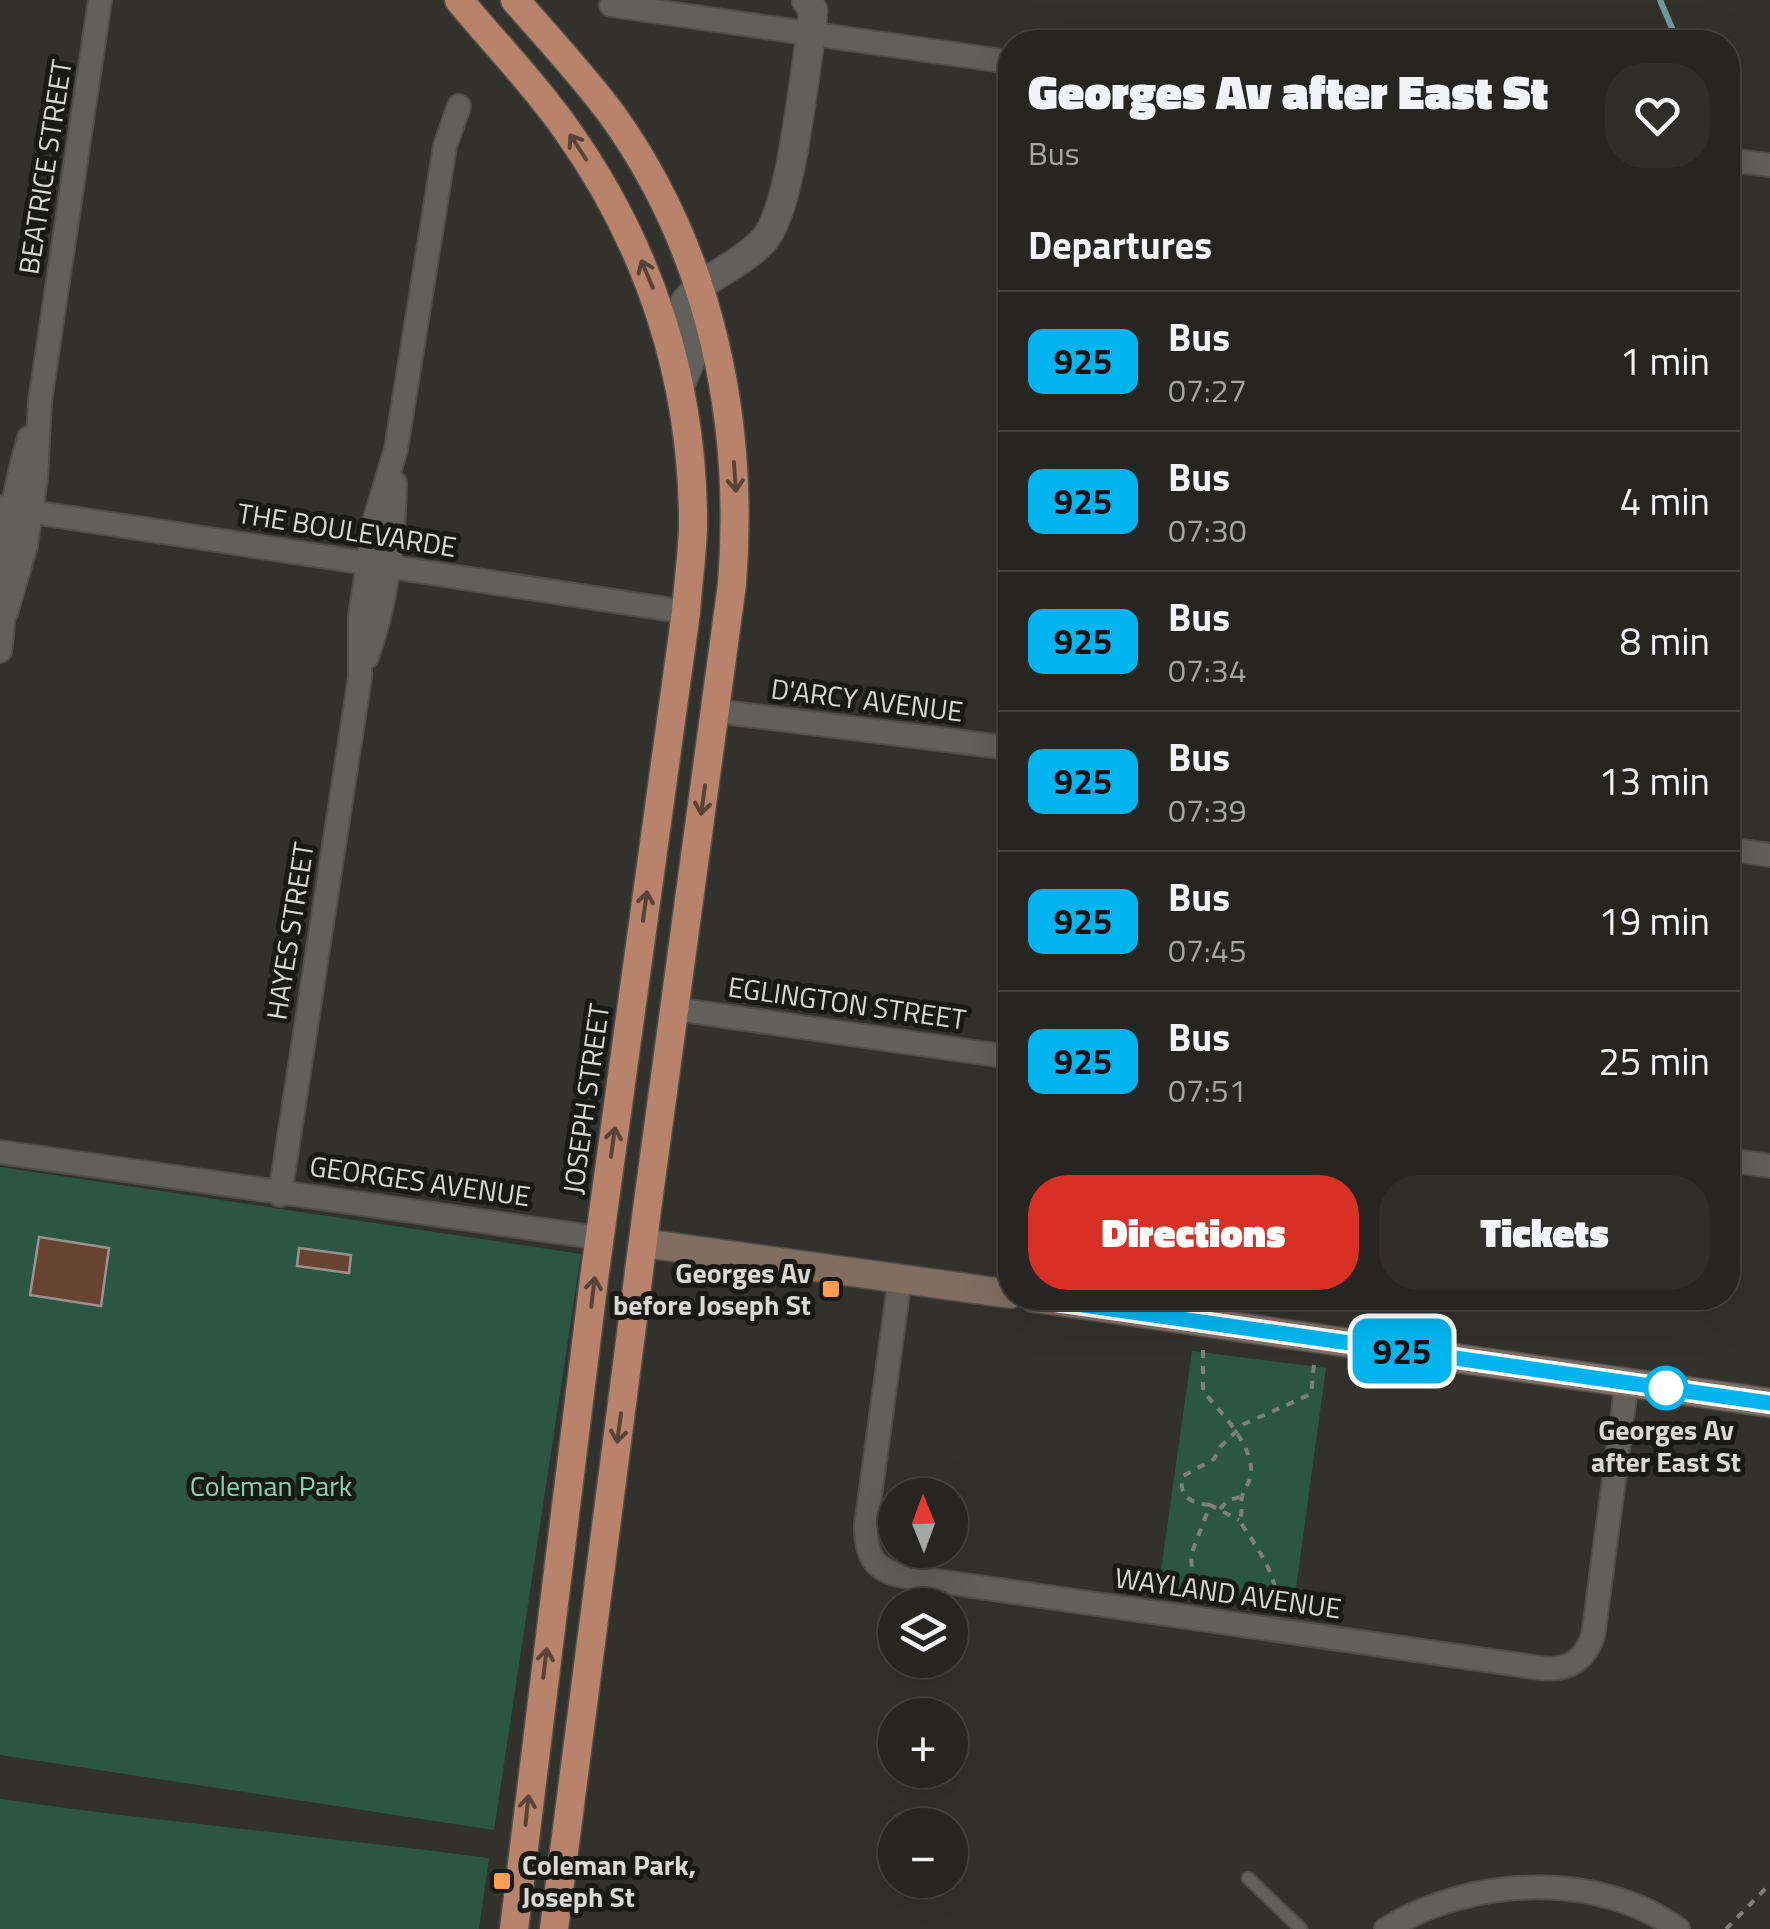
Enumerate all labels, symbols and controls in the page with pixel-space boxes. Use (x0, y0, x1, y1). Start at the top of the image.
text: Georges Av after East St (1028, 55, 1548, 128)
street label: BEATRICE STREET (6, 56, 83, 277)
button: heart (1605, 63, 1710, 168)
text: Bus (1028, 129, 1080, 177)
one-way arrow (568, 134, 589, 162)
text: Departures (1028, 216, 1212, 274)
one-way arrow (637, 259, 655, 290)
text: Bus (1168, 308, 1230, 366)
text: 1 min (1620, 332, 1710, 390)
text: 925 (1054, 334, 1112, 388)
text: 07:27 (1168, 366, 1247, 414)
text: Bus (1168, 448, 1230, 506)
one-way arrow (726, 461, 745, 493)
text: 4 min (1620, 472, 1710, 530)
text: 925 (1054, 474, 1112, 528)
street label: THE BOULEVARDE (235, 491, 460, 568)
text: 07:30 (1168, 506, 1247, 554)
text: Bus (1168, 588, 1230, 646)
text: 8 min (1620, 612, 1710, 670)
text: 925 (1054, 614, 1112, 668)
text: 07:34 (1168, 646, 1247, 694)
street label: D'ARCY AVENUE (769, 666, 966, 733)
text: Bus (1168, 728, 1230, 786)
text: 13 min (1599, 752, 1710, 810)
text: 925 (1054, 754, 1112, 808)
one-way arrow (693, 784, 712, 816)
text: 07:39 (1168, 786, 1247, 834)
street label: HAYES STREET (254, 839, 325, 1023)
text: Bus (1168, 868, 1230, 926)
one-way arrow (637, 890, 655, 923)
text: 19 min (1599, 892, 1710, 950)
text: 925 (1054, 894, 1112, 948)
text: 07:45 (1168, 926, 1247, 974)
street label: EGLINGTON STREET (725, 965, 969, 1041)
street label: JOSEPH STREET (551, 1001, 620, 1197)
text: Bus (1168, 1008, 1230, 1066)
text: 25 min (1599, 1032, 1710, 1090)
text: 925 (1054, 1034, 1112, 1088)
text: 07:51 (1168, 1066, 1247, 1114)
one-way arrow (604, 1126, 623, 1159)
street label: GEORGES AVENUE (307, 1144, 533, 1217)
button: Directions (1028, 1175, 1359, 1290)
button: Tickets (1379, 1175, 1710, 1290)
place label: Georges Av before Joseph St (613, 1251, 811, 1326)
one-way arrow (584, 1277, 602, 1309)
marker: Georges Av before Joseph St (820, 1278, 842, 1300)
line badge: 925 (1344, 1318, 1460, 1384)
text: 925 (1373, 1324, 1431, 1378)
marker: Georges Av after East St (1645, 1367, 1687, 1409)
place label: Georges Av after East St (1591, 1408, 1741, 1483)
one-way arrow (609, 1411, 628, 1443)
park label: Coleman Park (190, 1464, 352, 1507)
north arrow (878, 1478, 968, 1568)
map controls (878, 1478, 968, 1898)
street label: WAYLAND AVENUE (1112, 1555, 1344, 1630)
button: layers (878, 1588, 968, 1678)
one-way arrow (536, 1647, 555, 1680)
button: + (878, 1698, 968, 1788)
one-way arrow (518, 1794, 537, 1826)
button: − (878, 1808, 968, 1898)
place label: Coleman Park, Joseph St (522, 1843, 696, 1918)
marker: Coleman Park, Joseph St (491, 1870, 513, 1892)

